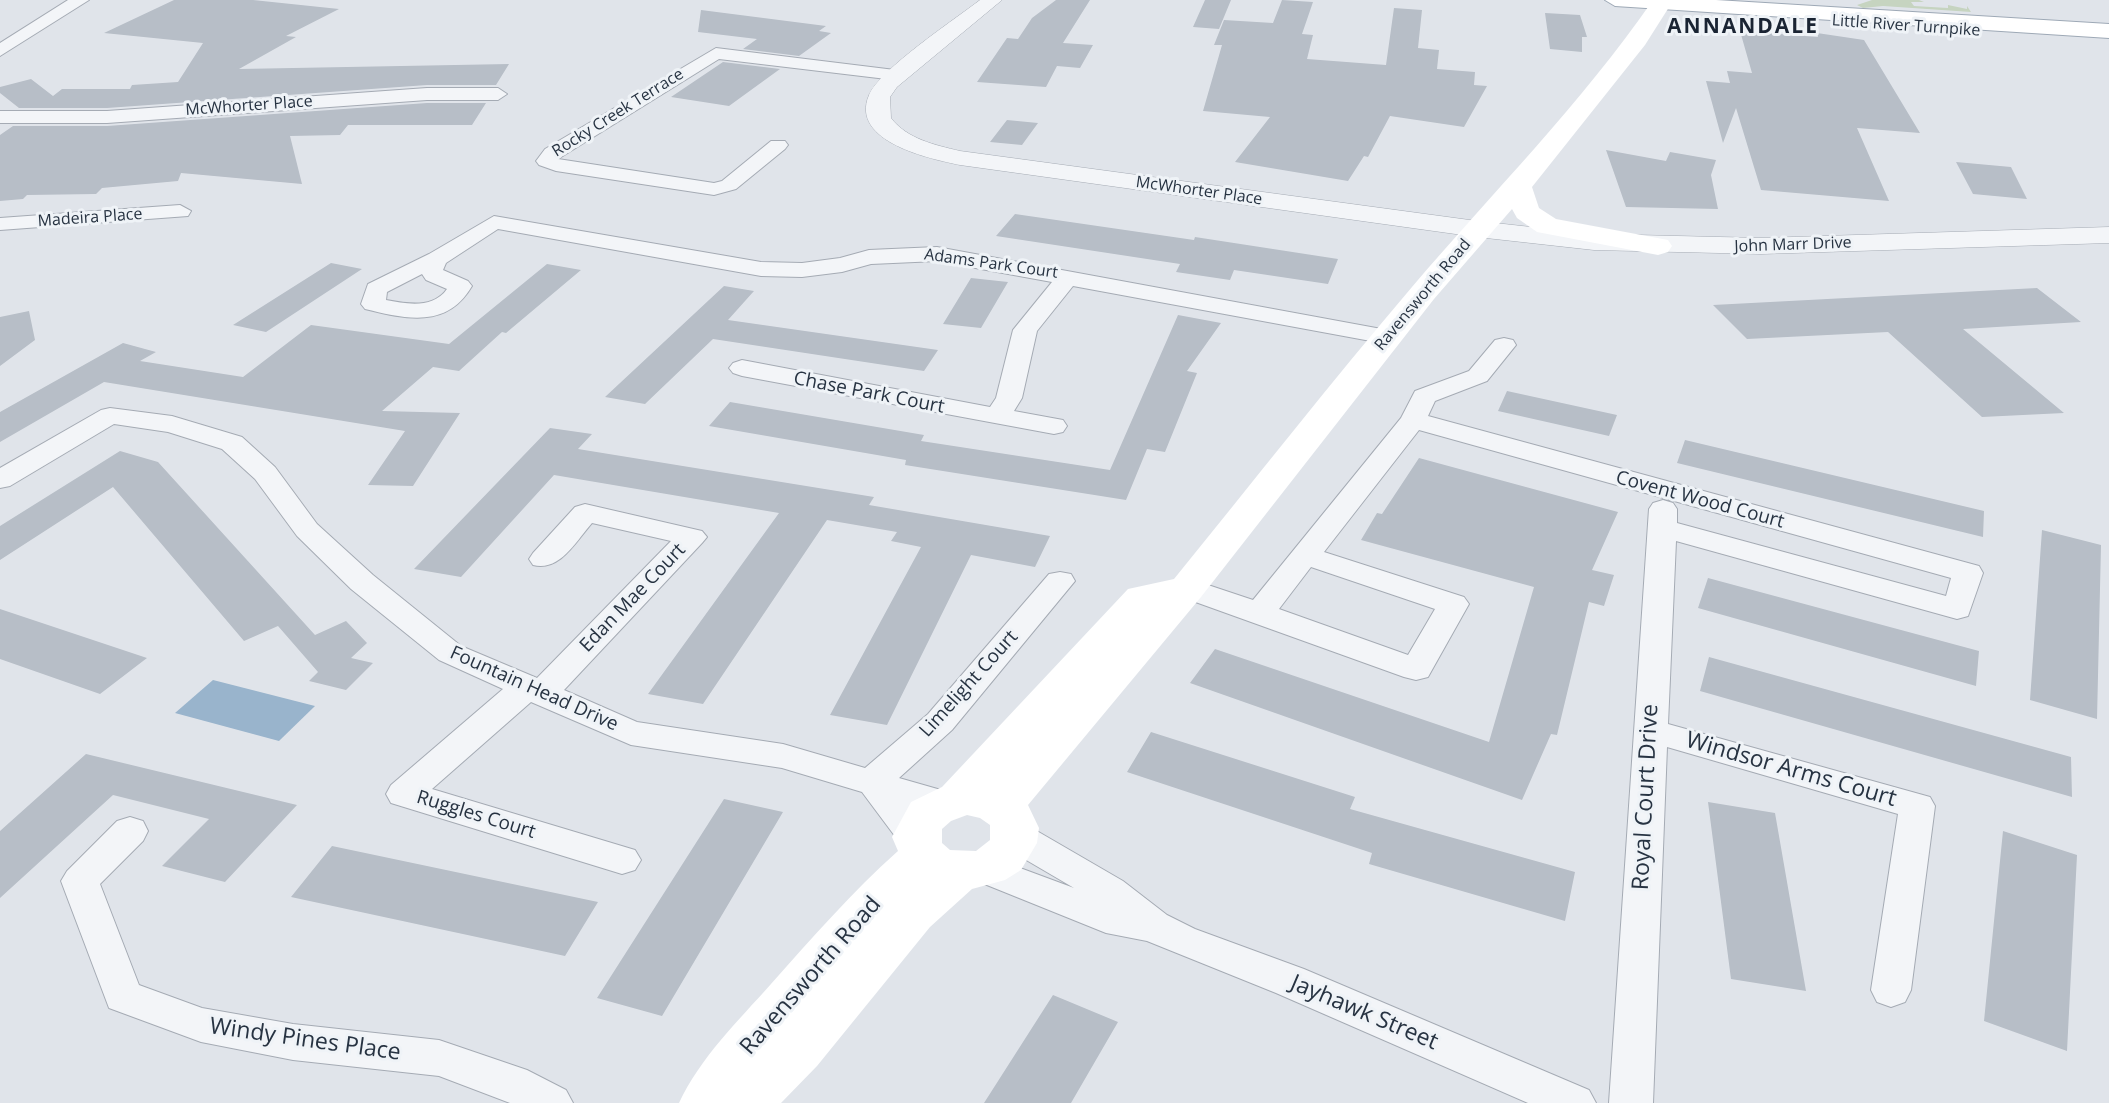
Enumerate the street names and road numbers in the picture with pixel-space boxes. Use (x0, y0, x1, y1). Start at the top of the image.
street label: Little River Turnpike (1831, 11, 1981, 41)
street label: Rocky Creek Terrace (549, 65, 687, 161)
street label: McWhorter Place (185, 92, 313, 120)
street label: McWhorter Place (1135, 173, 1263, 209)
street label: Madeira Place (37, 205, 143, 231)
street label: John Marr Drive (1734, 233, 1852, 257)
street label: Ravensworth Road (1371, 235, 1475, 355)
street label: Adams Park Court (923, 245, 1059, 283)
street label: Chase Park Court (792, 367, 946, 419)
street label: Covent Wood Court (1613, 467, 1787, 533)
street label: Edan Mae Court (575, 539, 691, 657)
street label: Limelight Court (915, 626, 1023, 742)
street label: Fountain Head Drive (446, 642, 622, 736)
street label: Royal Court Drive (1627, 703, 1665, 891)
street label: Windsor Arms Court (1683, 727, 1899, 813)
street label: Ruggles Court (414, 786, 538, 844)
street label: Ravensworth Road (735, 891, 887, 1061)
street label: Jayhawk Street (1286, 970, 1442, 1056)
street label: Windy Pines Place (208, 1013, 402, 1067)

